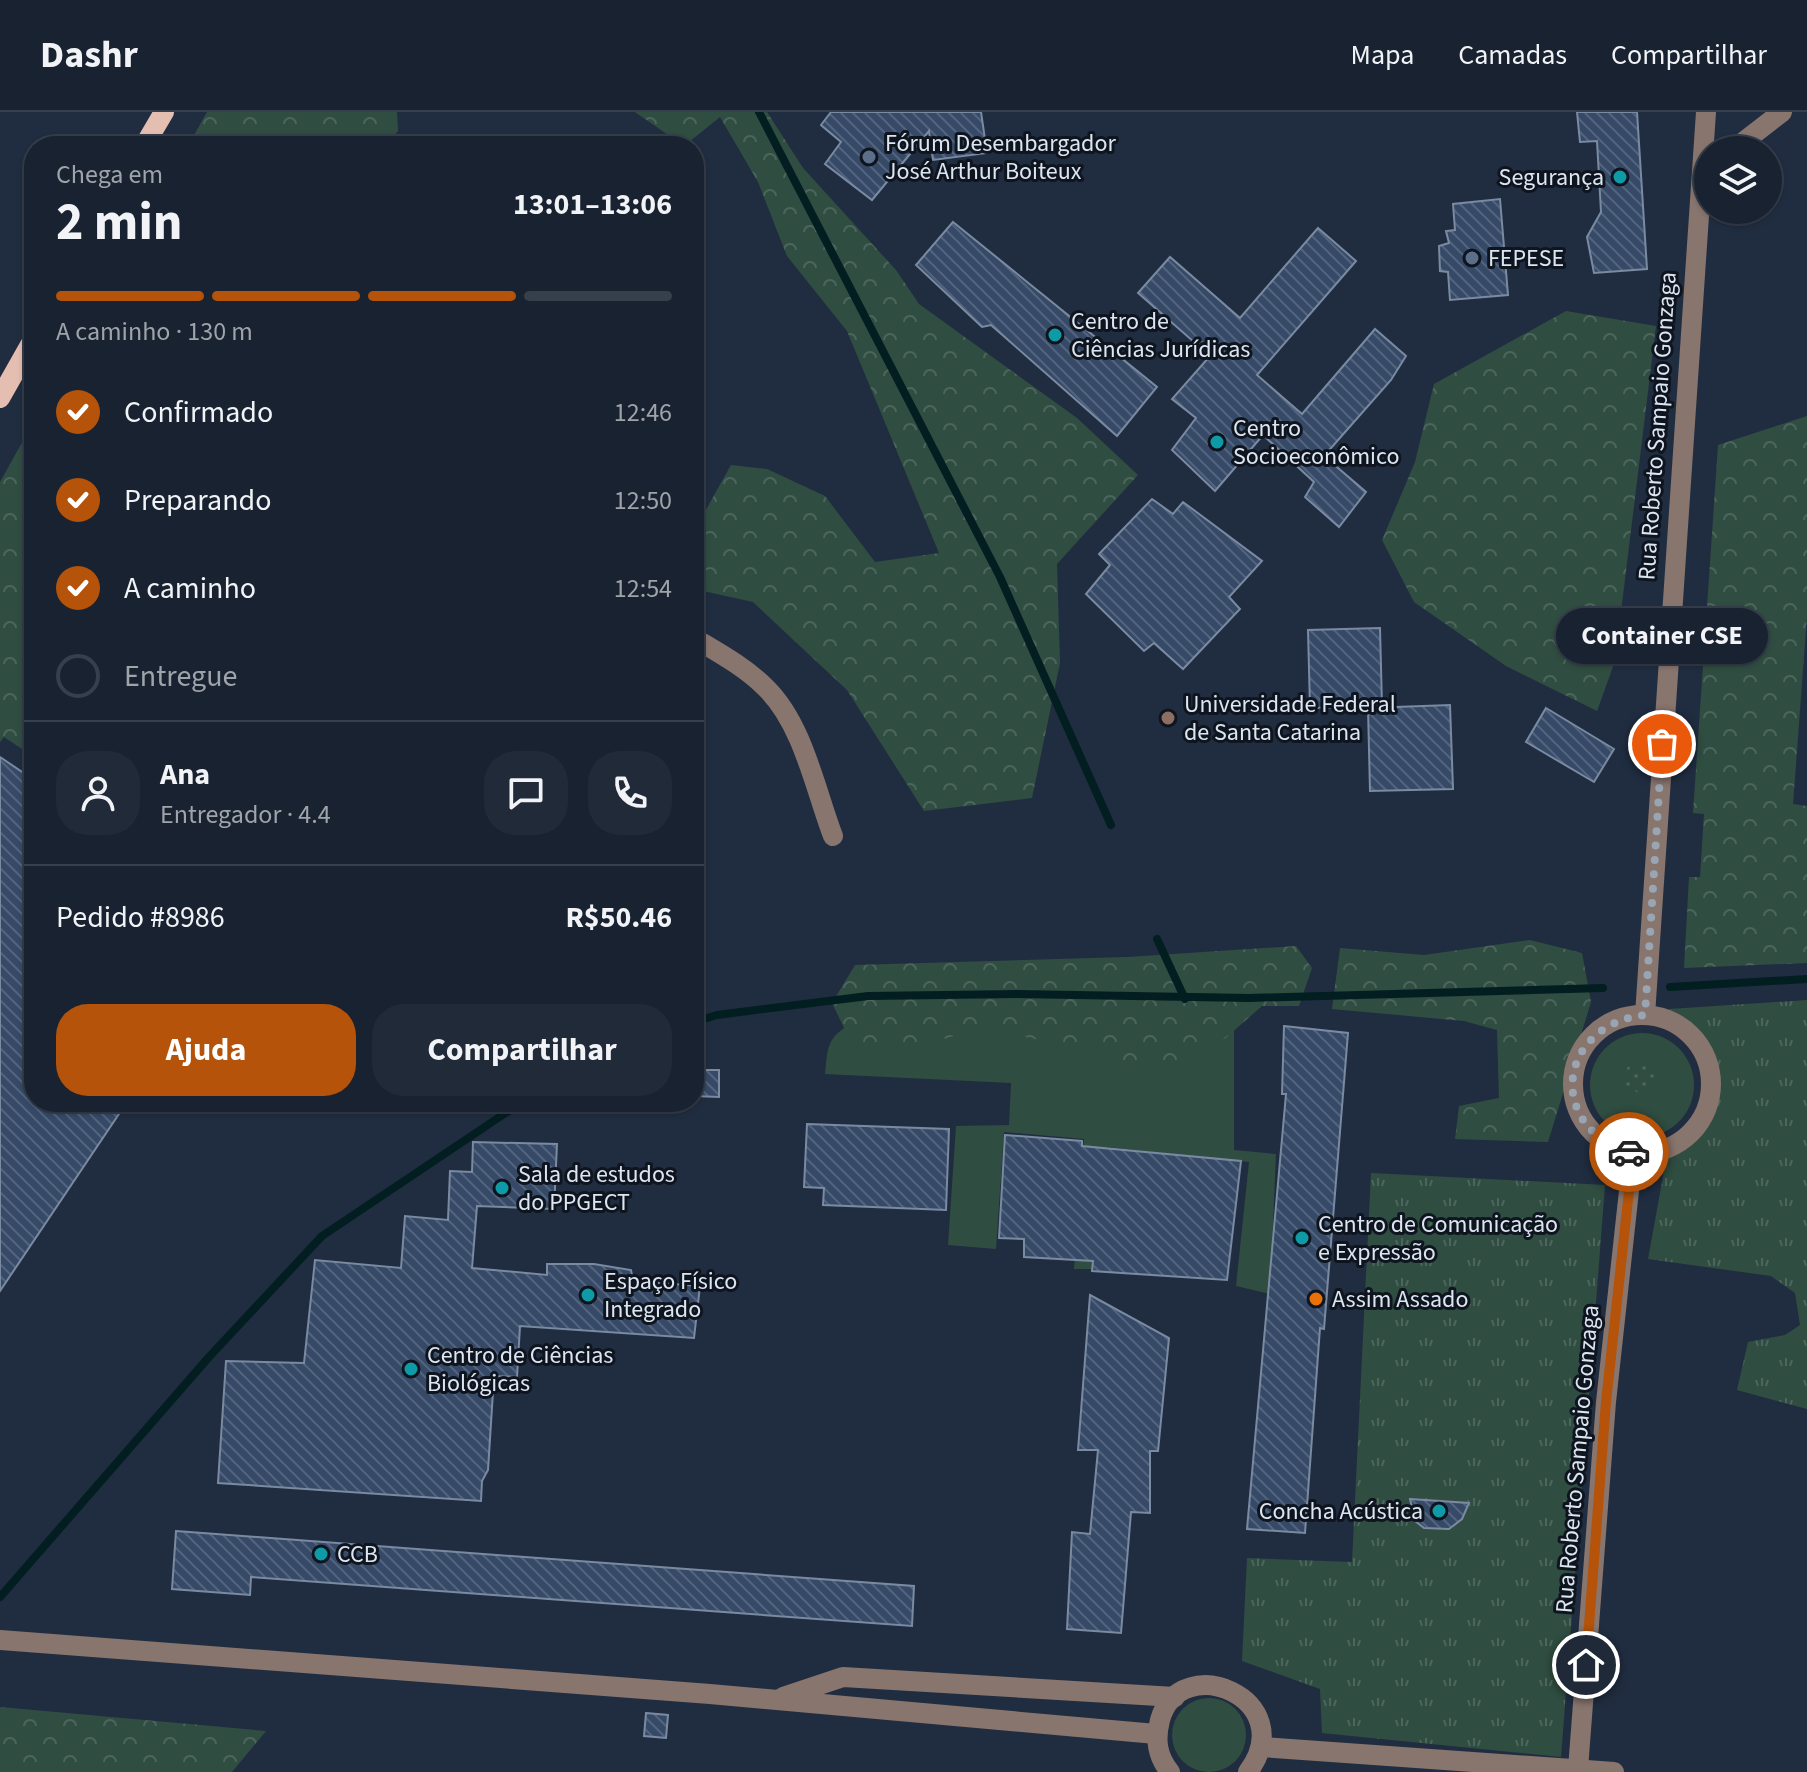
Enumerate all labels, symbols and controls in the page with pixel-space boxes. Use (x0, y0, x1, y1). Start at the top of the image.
text: Dashr (40, 28, 138, 82)
text: Mapa (1351, 35, 1414, 75)
text: Camadas (1458, 35, 1567, 75)
text: Compartilhar (1611, 35, 1767, 75)
place label: Fórum Desembargador José Arthur Boiteux (885, 126, 1116, 189)
map controls (1694, 136, 1782, 224)
button: layers (1694, 136, 1782, 224)
marker: Fórum Desembargador José Arthur Boiteux (860, 148, 878, 166)
text: Chega em (56, 156, 163, 193)
place label: Segurança (1499, 160, 1604, 195)
marker: Segurança (1611, 168, 1629, 186)
text: 13:01–13:06 (513, 183, 672, 226)
text: 2 min (56, 186, 183, 260)
place label: FEPESE (1488, 241, 1564, 276)
marker: FEPESE (1463, 249, 1481, 267)
street label: Rua Roberto Sampaio Gonzaga (1629, 271, 1686, 581)
place label: Centro de Ciências Jurídicas (1071, 304, 1250, 367)
text: A caminho · 130 m (56, 313, 253, 350)
marker: Centro de Ciências Jurídicas (1046, 326, 1064, 344)
icon: check (56, 390, 100, 434)
text: Confirmado (124, 391, 273, 434)
text: 12:46 (614, 394, 672, 431)
place label: Centro Socioeconômico (1233, 411, 1399, 474)
marker: Centro Socioeconômico (1208, 433, 1226, 451)
icon: check (56, 478, 100, 522)
text: Preparando (124, 479, 271, 522)
text: 12:50 (614, 482, 672, 519)
icon: check (56, 566, 100, 610)
text: A caminho (124, 567, 256, 610)
text: 12:54 (614, 570, 672, 607)
callout: Container CSE (1556, 608, 1768, 664)
text: Container CSE (1581, 617, 1743, 654)
text: Entregue (124, 655, 237, 698)
place label: Universidade Federal de Santa Catarina (1184, 687, 1396, 750)
marker: Universidade Federal de Santa Catarina (1159, 709, 1177, 727)
pin (1628, 710, 1696, 778)
icon: bag (1640, 722, 1684, 766)
button: person (56, 751, 140, 835)
button: chat (484, 751, 568, 835)
button: phone (588, 751, 672, 835)
text: Ana (160, 753, 210, 796)
text: Entregador · 4.4 (160, 796, 331, 833)
text: Pedido #8986 (56, 896, 225, 939)
text: R$50.46 (565, 896, 672, 939)
button: Ajuda (56, 1004, 356, 1096)
button: Compartilhar (372, 1004, 672, 1096)
courier (1589, 1112, 1669, 1192)
icon: car (1607, 1130, 1651, 1174)
place label: Sala de estudos do PPGECT (518, 1157, 675, 1220)
marker: Sala de estudos do PPGECT (493, 1179, 511, 1197)
place label: Centro de Comunicação e Expressão (1318, 1207, 1558, 1270)
marker: Centro de Comunicação e Expressão (1293, 1229, 1311, 1247)
place label: Espaço Físico Integrado (604, 1264, 737, 1327)
place label: Assim Assado (1332, 1282, 1468, 1317)
marker: Espaço Físico Integrado (579, 1286, 597, 1304)
marker: Assim Assado (1307, 1290, 1325, 1308)
street label: Rua Roberto Sampaio Gonzaga (1547, 1303, 1608, 1615)
place label: Centro de Ciências Biológicas (427, 1338, 613, 1401)
marker: Centro de Ciências Biológicas (402, 1360, 420, 1378)
place label: Concha Acústica (1259, 1494, 1423, 1529)
marker: Concha Acústica (1430, 1502, 1448, 1520)
place label: CCB (337, 1537, 378, 1572)
marker: CCB (312, 1545, 330, 1563)
pin (1552, 1631, 1620, 1699)
icon: home (1564, 1643, 1608, 1687)

